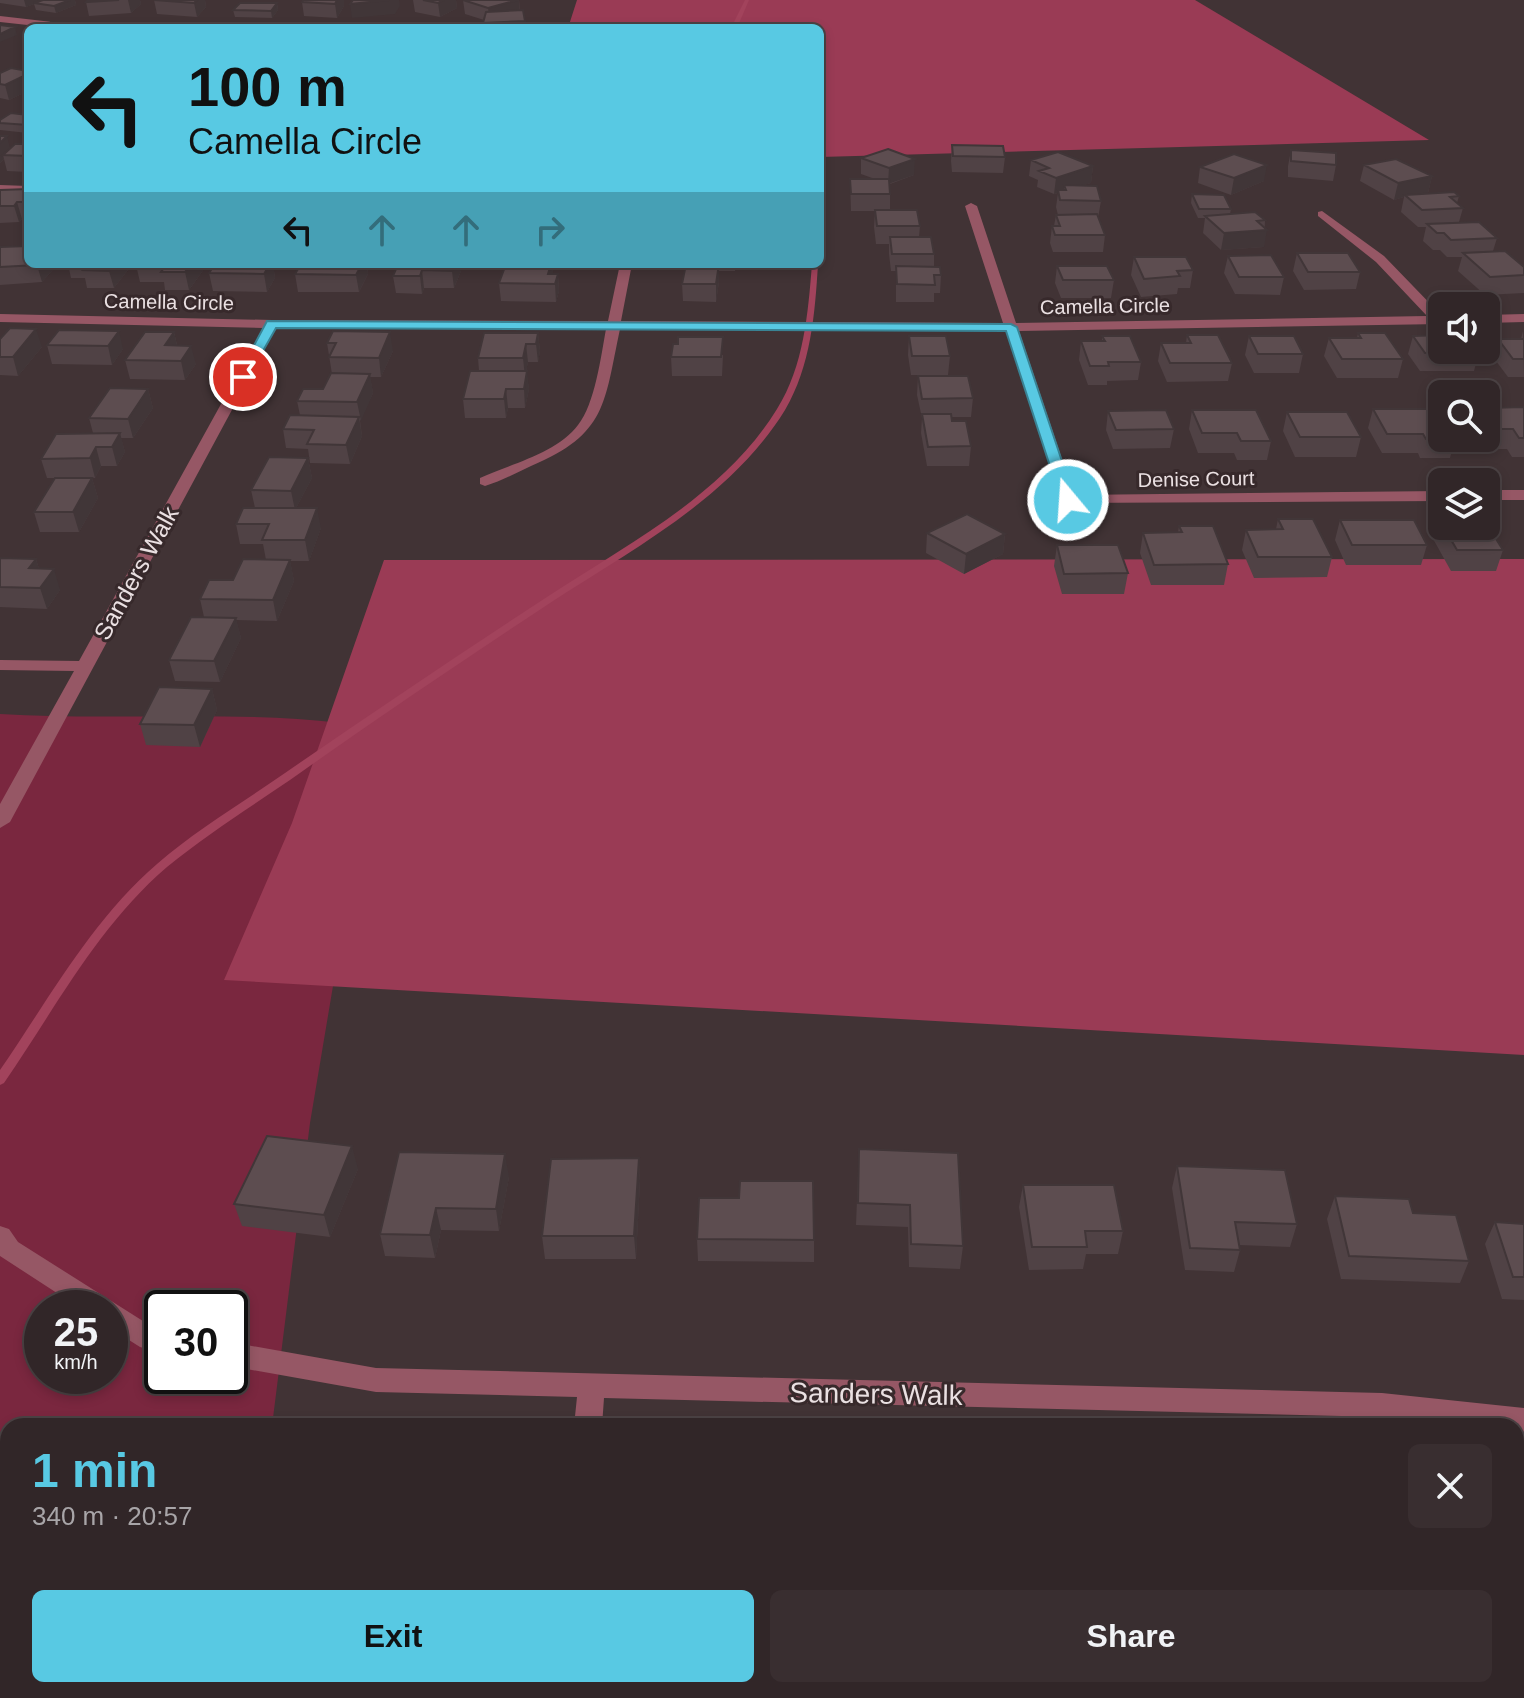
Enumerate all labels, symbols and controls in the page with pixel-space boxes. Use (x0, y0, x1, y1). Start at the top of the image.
text: 100 m (188, 55, 347, 118)
icon: left (56, 56, 160, 160)
text: Camella Circle (188, 121, 422, 162)
icon: left (276, 208, 320, 252)
icon: ahead (360, 208, 404, 252)
icon: ahead (444, 208, 488, 252)
icon: right (528, 208, 572, 252)
street label: Camella Circle (104, 290, 234, 314)
map controls (1428, 292, 1500, 540)
button: sound (1428, 292, 1500, 364)
street label: Camella Circle (1040, 294, 1170, 318)
pin (209, 343, 277, 411)
icon: arrive (221, 355, 265, 399)
button: search (1428, 380, 1500, 452)
position arrow (1026, 458, 1110, 542)
street label: Denise Court (1137, 467, 1255, 491)
button: layers (1428, 468, 1500, 540)
street label: Sanders Walk (88, 501, 184, 644)
speed limit sign: 30 (144, 1290, 248, 1394)
text: 25 (54, 1310, 98, 1354)
text: km/h (54, 1351, 98, 1373)
street label: Sanders Walk (789, 1377, 964, 1411)
text: 1 min (32, 1444, 157, 1497)
button: close (1408, 1444, 1492, 1528)
text: 340 m · 20:57 (32, 1501, 192, 1531)
button: Exit (32, 1590, 754, 1682)
button: Share (770, 1590, 1492, 1682)

